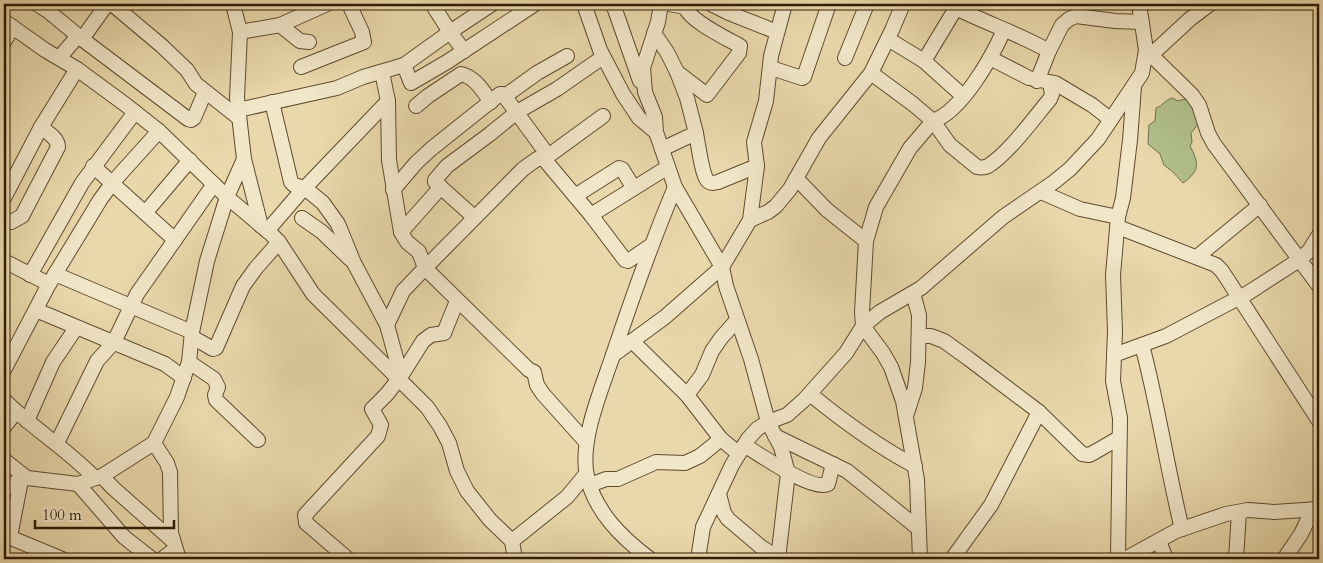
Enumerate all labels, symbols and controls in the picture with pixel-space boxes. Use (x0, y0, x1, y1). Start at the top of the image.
scale bar (35, 498, 174, 530)
text: 100 m (42, 505, 82, 525)

